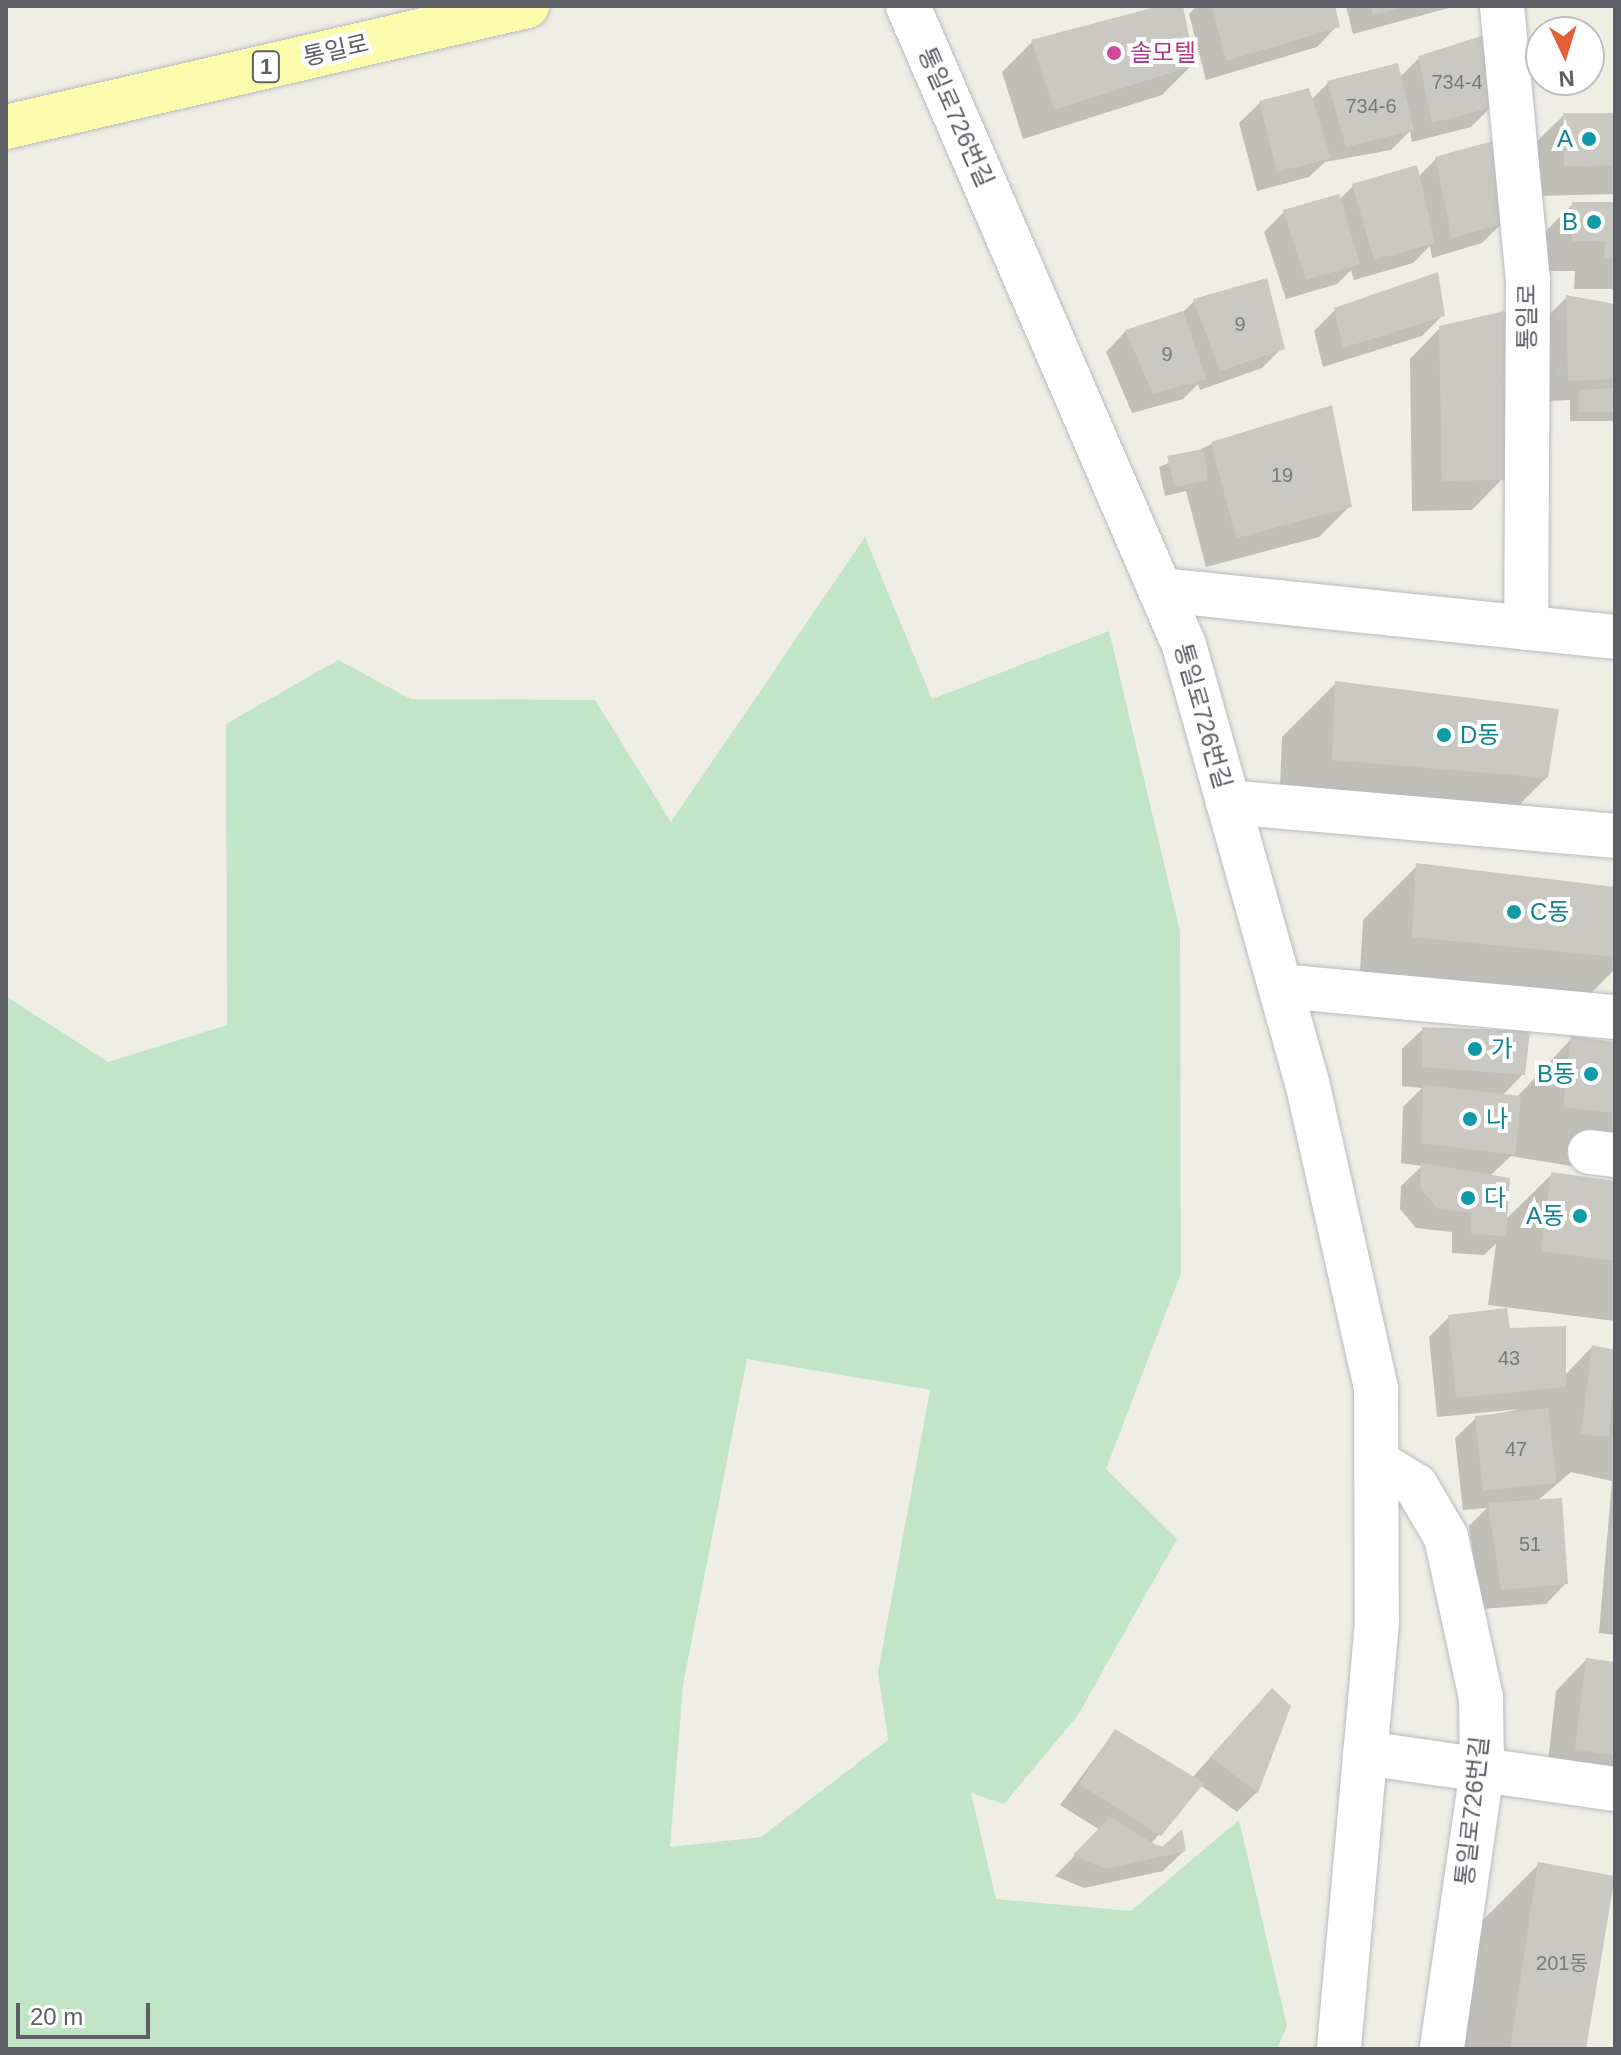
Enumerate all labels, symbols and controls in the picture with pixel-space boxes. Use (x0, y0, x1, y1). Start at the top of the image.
north arrow (1525, 16, 1605, 96)
street label: 통일로 (300, 29, 372, 71)
place label: 솔모텔 (1130, 39, 1196, 67)
street label: 통일로726번길 (912, 42, 1000, 192)
marker: 솔모텔 (1105, 44, 1123, 62)
road number: 1 (250, 49, 282, 85)
text: N (1558, 65, 1575, 91)
house number: 734-4 (1431, 70, 1483, 94)
house number: 734-6 (1345, 94, 1397, 118)
place label: A (1557, 125, 1573, 153)
marker: A (1580, 130, 1598, 148)
place label: B (1562, 208, 1578, 236)
marker: B (1585, 213, 1603, 231)
street label: 통일로 (1513, 284, 1541, 350)
house number: 9 (1234, 312, 1246, 336)
house number: 9 (1161, 342, 1173, 366)
house number: 19 (1271, 463, 1293, 487)
street label: 통일로726번길 (1168, 640, 1238, 792)
place label: D동 (1460, 721, 1499, 749)
marker: D동 (1435, 726, 1453, 744)
place label: C동 (1530, 898, 1569, 926)
marker: C동 (1505, 903, 1523, 921)
place label: 가 (1491, 1035, 1513, 1063)
marker: 가 (1466, 1040, 1484, 1058)
place label: B동 (1537, 1060, 1575, 1088)
marker: B동 (1582, 1065, 1600, 1083)
place label: 나 (1486, 1105, 1508, 1133)
marker: 나 (1461, 1110, 1479, 1128)
place label: 다 (1484, 1184, 1506, 1212)
marker: 다 (1459, 1189, 1477, 1207)
place label: A동 (1526, 1202, 1564, 1230)
marker: A동 (1571, 1207, 1589, 1225)
house number: 43 (1498, 1346, 1520, 1370)
house number: 47 (1505, 1437, 1527, 1461)
house number: 51 (1519, 1532, 1541, 1556)
street label: 통일로726번길 (1450, 1735, 1494, 1887)
house number: 201동 (1536, 1951, 1588, 1975)
scale bar (20, 1987, 154, 2037)
text: 20 m (30, 2003, 83, 2030)

